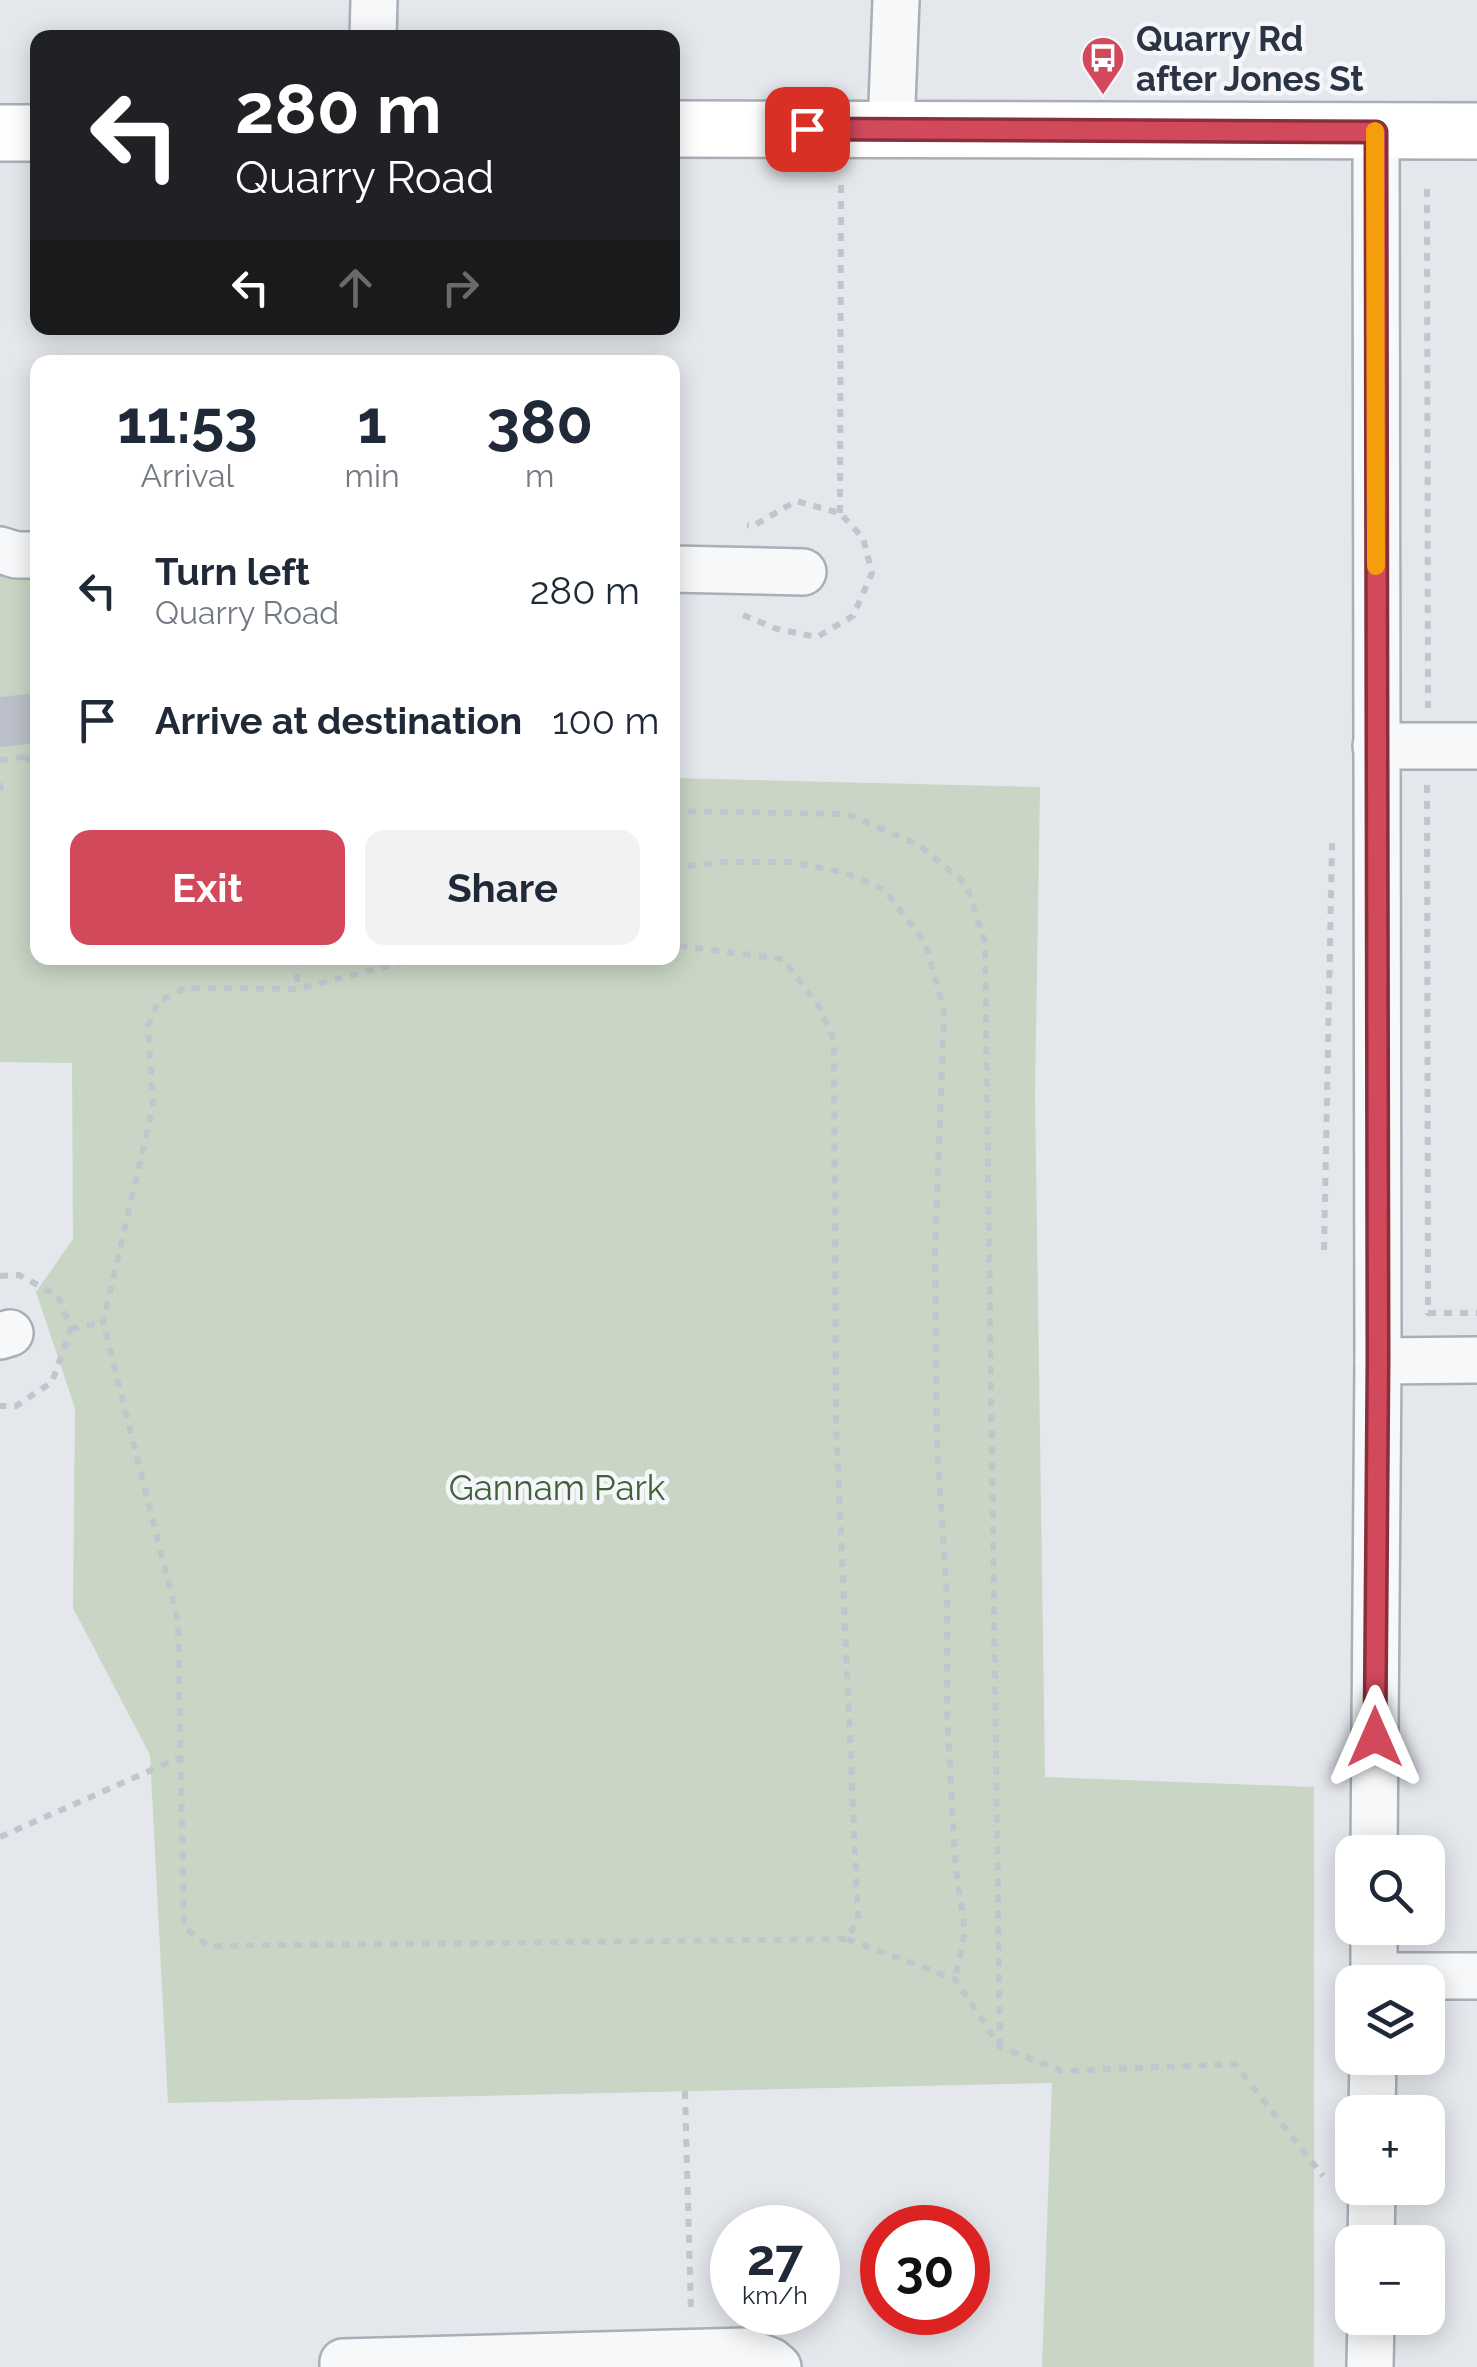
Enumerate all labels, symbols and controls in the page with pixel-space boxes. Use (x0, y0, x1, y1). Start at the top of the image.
place label: Quarry Rd after Jones St (1136, 18, 1364, 99)
bus stop icon: Quarry Rd after Jones St (1080, 35, 1126, 96)
text: 280 m (235, 67, 442, 149)
icon: left (70, 70, 200, 200)
pin (765, 87, 850, 172)
icon: arrive (780, 102, 835, 157)
text: Quarry Road (235, 151, 494, 204)
icon: left (223, 260, 278, 315)
icon: ahead (328, 260, 383, 315)
icon: right (433, 260, 488, 315)
text: 11:53 (117, 387, 258, 457)
text: 1 (357, 387, 387, 457)
text: 380 (487, 387, 593, 457)
text: Arrival (140, 457, 234, 494)
text: min (345, 457, 400, 494)
text: m (525, 457, 555, 494)
text: Turn left (155, 549, 310, 594)
icon: left (70, 563, 125, 618)
text: 280 m (530, 568, 640, 613)
text: Quarry Road (155, 594, 339, 631)
icon: arrive (70, 693, 125, 748)
text: Arrive at destination (155, 698, 522, 743)
text: 100 m (552, 698, 660, 743)
button: Exit (70, 830, 345, 945)
button: Share (365, 830, 640, 945)
park label: Gannam Park (449, 1467, 666, 1508)
position arrow (1323, 1685, 1427, 1789)
map controls (1335, 1835, 1445, 2335)
button: search (1335, 1835, 1445, 1945)
button: layers (1335, 1965, 1445, 2075)
button: + (1335, 2095, 1445, 2205)
speed limit sign: 30 (860, 2205, 990, 2335)
button: − (1335, 2225, 1445, 2335)
text: 27 (747, 2228, 803, 2287)
text: km/h (742, 2280, 808, 2310)

